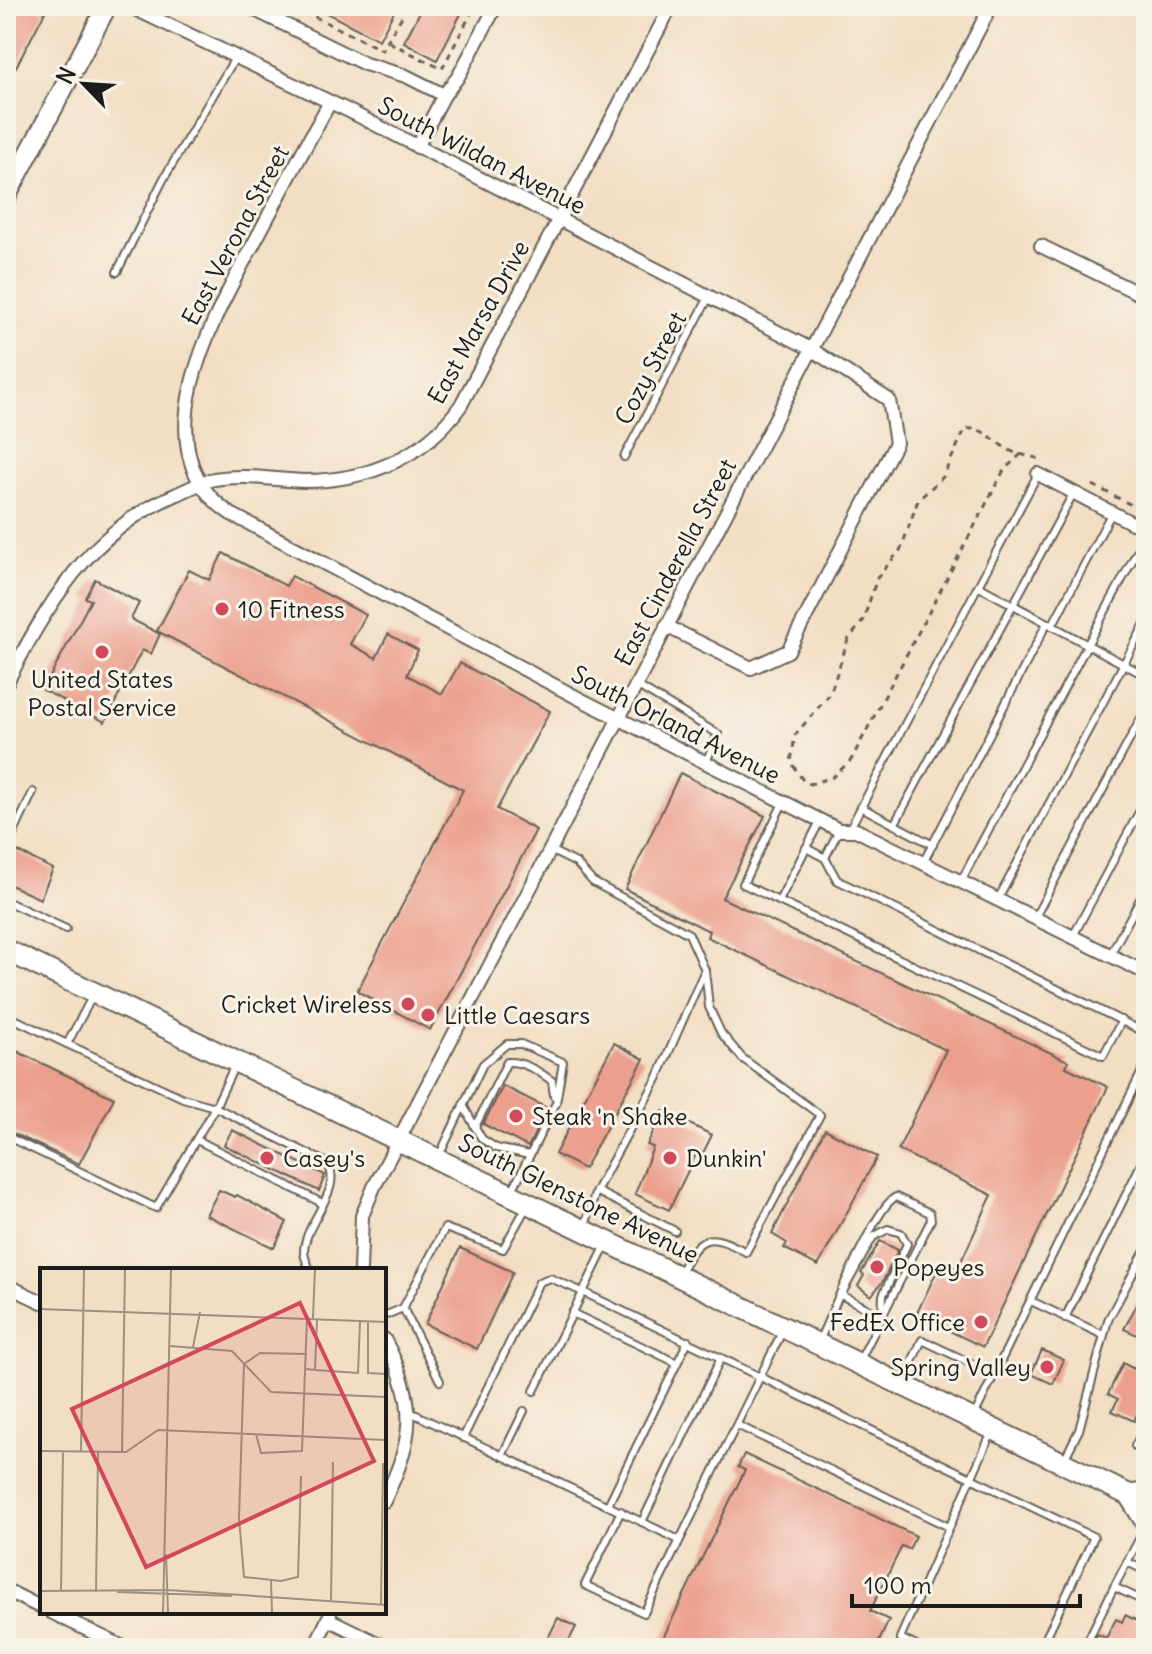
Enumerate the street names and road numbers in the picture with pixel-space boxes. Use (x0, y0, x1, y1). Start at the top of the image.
street label: South Wildan Avenue (373, 90, 591, 220)
street label: East Verona Street (175, 140, 295, 330)
street label: East Marsa Drive (421, 235, 535, 409)
street label: Cozy Street (608, 306, 692, 430)
street label: East Cinderella Street (608, 453, 742, 671)
street label: South Orland Avenue (567, 658, 785, 790)
street label: South Glenstone Avenue (454, 1127, 704, 1269)

